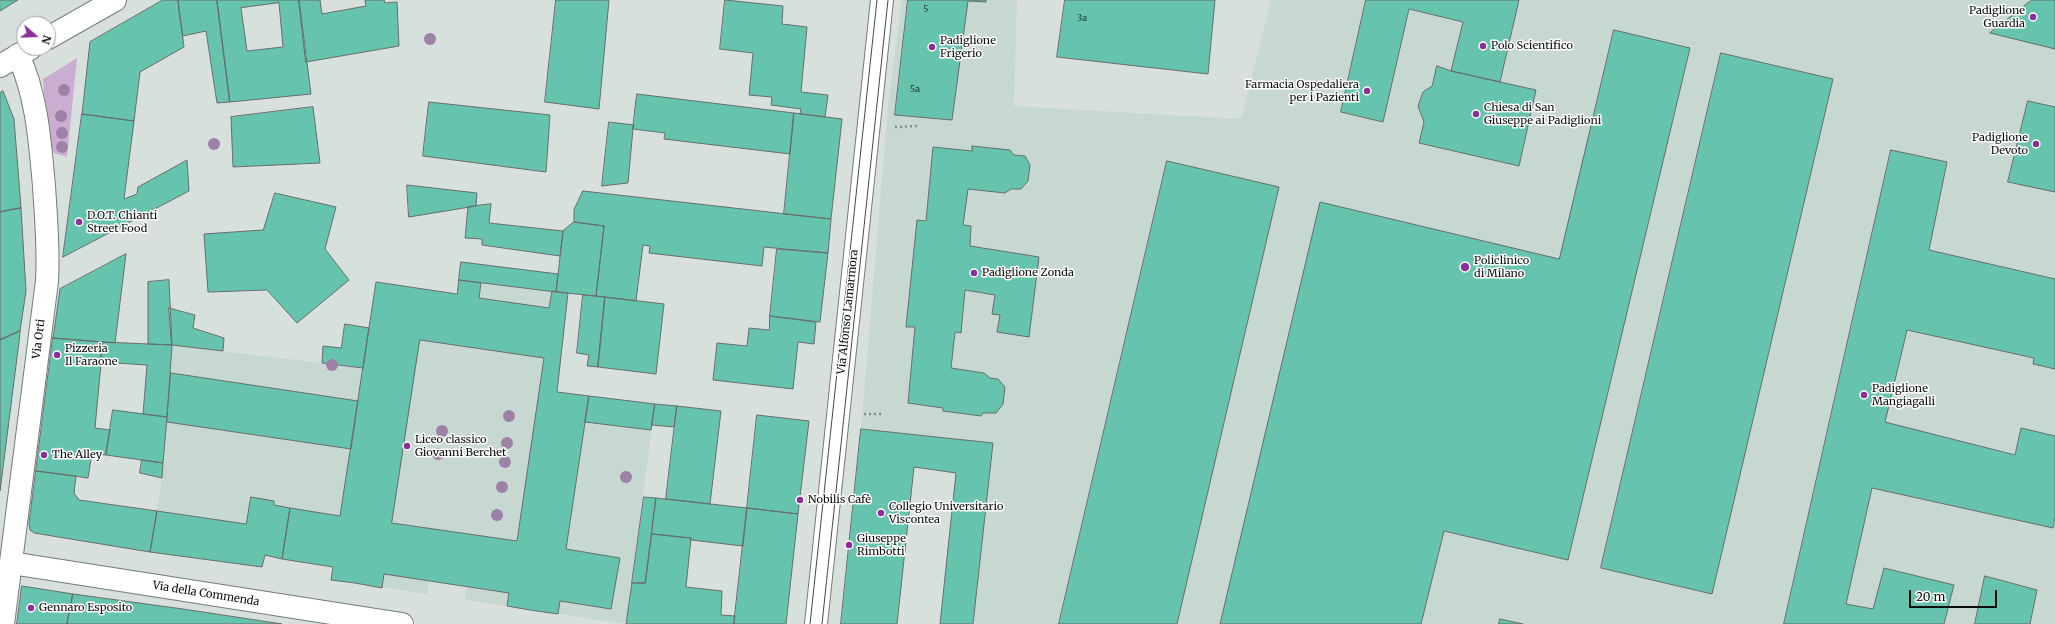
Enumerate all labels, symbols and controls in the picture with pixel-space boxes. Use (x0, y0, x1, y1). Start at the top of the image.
house number: 5 (923, 4, 929, 14)
place label: Padiglione Guardia (1969, 4, 2025, 30)
marker: Padiglione Guardia (2028, 12, 2038, 22)
house number: 3a (1077, 13, 1087, 23)
north arrow (16, 16, 56, 56)
text: N (38, 33, 54, 46)
place label: Padiglione Frigerio (940, 34, 996, 60)
place label: Polo Scientifico (1491, 39, 1573, 53)
marker: Polo Scientifico (1478, 41, 1488, 51)
marker: Padiglione Frigerio (927, 42, 937, 52)
place label: Farmacia Ospedaliera per i Pazienti (1245, 78, 1359, 104)
house number: 5a (910, 84, 920, 94)
marker: Farmacia Ospedaliera per i Pazienti (1362, 86, 1372, 96)
place label: Chiesa di San Giuseppe ai Padiglioni (1484, 101, 1601, 127)
marker: Chiesa di San Giuseppe ai Padiglioni (1471, 109, 1481, 119)
place label: Padiglione Devoto (1972, 131, 2028, 157)
marker: Padiglione Devoto (2031, 139, 2041, 149)
place label: D.O.T. Chianti Street Food (87, 209, 157, 235)
marker: D.O.T. Chianti Street Food (74, 217, 84, 227)
street label: Via Alfonso Lamarmora (835, 249, 861, 375)
place label: Policlinico di Milano (1474, 254, 1529, 280)
marker: Policlinico di Milano (1459, 261, 1471, 273)
place label: Padiglione Zonda (982, 266, 1074, 280)
marker: Padiglione Zonda (969, 268, 979, 278)
street label: Via Orti (30, 318, 48, 360)
place label: Pizzeria Il Faraone (65, 342, 117, 368)
marker: Pizzeria Il Faraone (52, 350, 62, 360)
place label: Padiglione Mangiagalli (1872, 382, 1935, 408)
marker: Padiglione Mangiagalli (1859, 390, 1869, 400)
place label: Liceo classico Giovanni Berchet (415, 433, 506, 459)
marker: Liceo classico Giovanni Berchet (402, 441, 412, 451)
place label: The Alley (52, 448, 102, 462)
marker: The Alley (39, 450, 49, 460)
place label: Nobilis Cafè (808, 493, 871, 507)
marker: Nobilis Cafè (795, 495, 805, 505)
place label: Collegio Universitario Viscontea (889, 500, 1003, 526)
marker: Collegio Universitario Viscontea (876, 508, 886, 518)
place label: Giuseppe Rimbotti (857, 532, 906, 558)
marker: Giuseppe Rimbotti (844, 540, 854, 550)
street label: Via della Commenda (152, 579, 260, 609)
scale bar (1911, 582, 1999, 608)
text: 20 m (1916, 589, 1945, 604)
place label: Gennaro Esposito (39, 601, 132, 615)
marker: Gennaro Esposito (26, 603, 36, 613)

